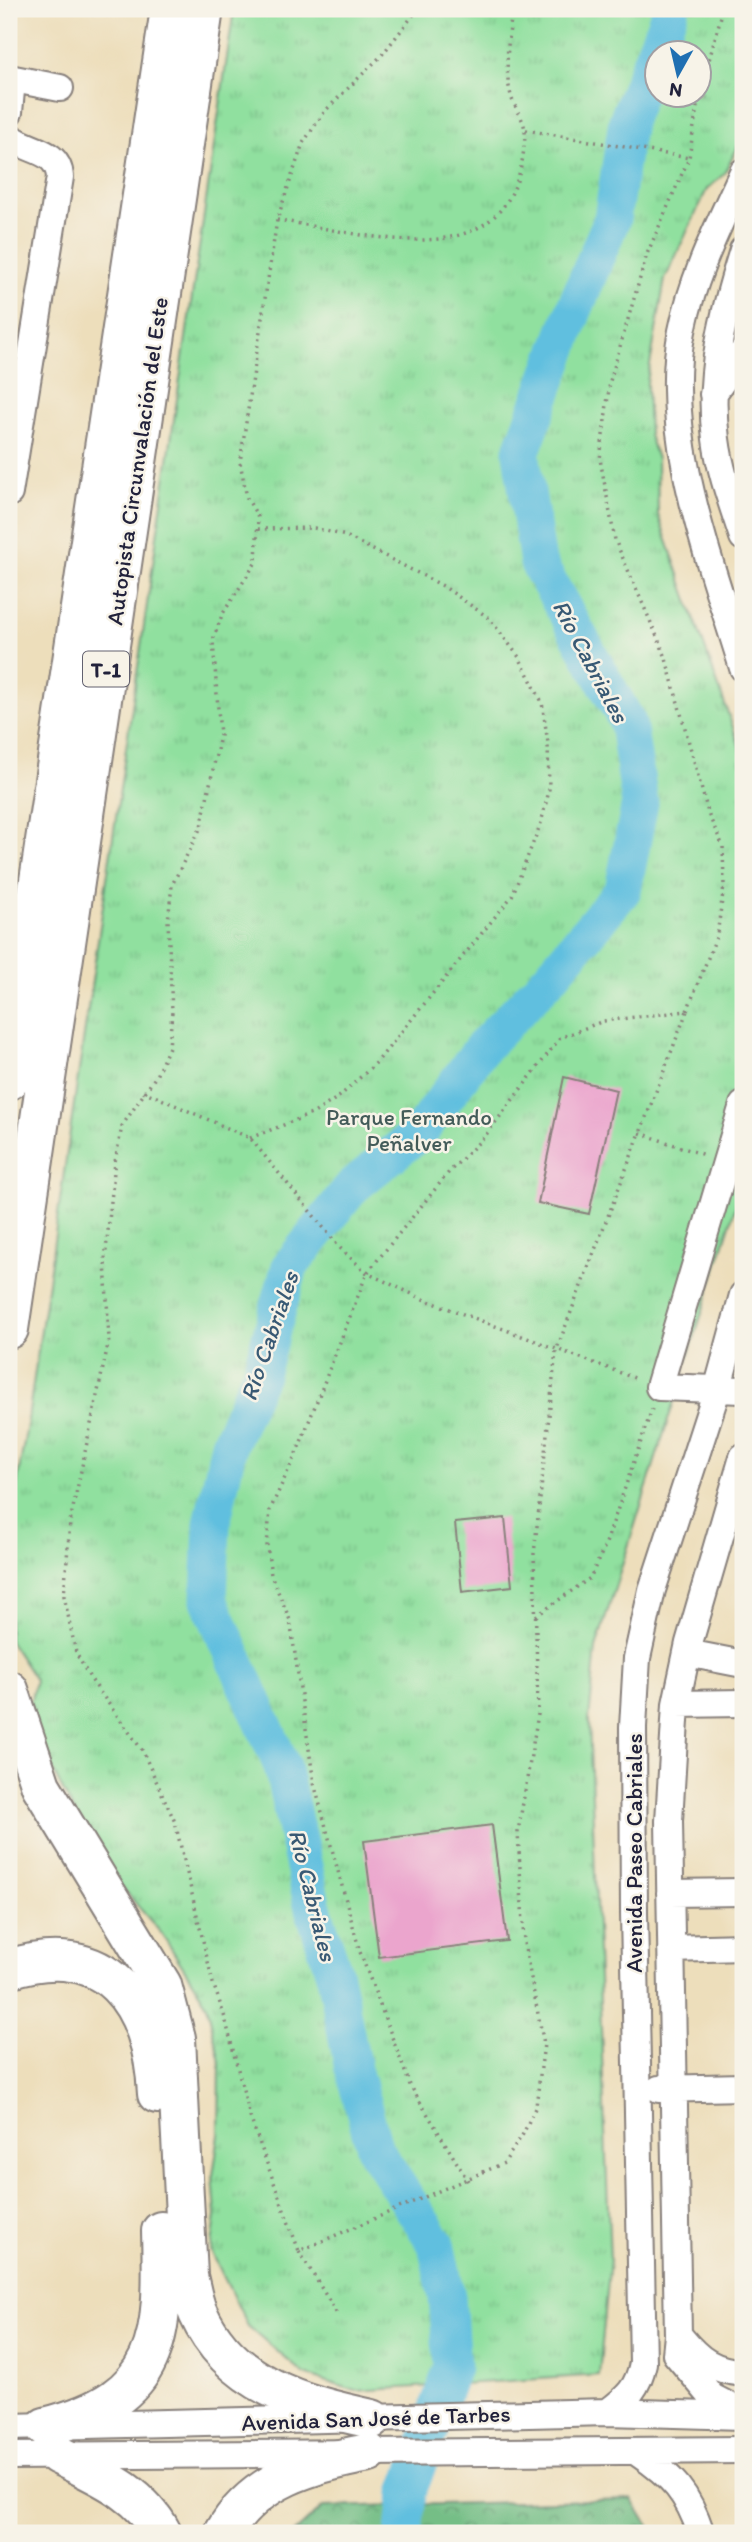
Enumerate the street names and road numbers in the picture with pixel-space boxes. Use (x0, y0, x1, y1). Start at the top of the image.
street label: Autopista Circunvalación del Este (100, 295, 174, 627)
road number: T-1 (83, 652, 129, 686)
street label: Avenida Paseo Cabriales (620, 1733, 648, 1973)
street label: Avenida San José de Tarbes (241, 2399, 511, 2437)

